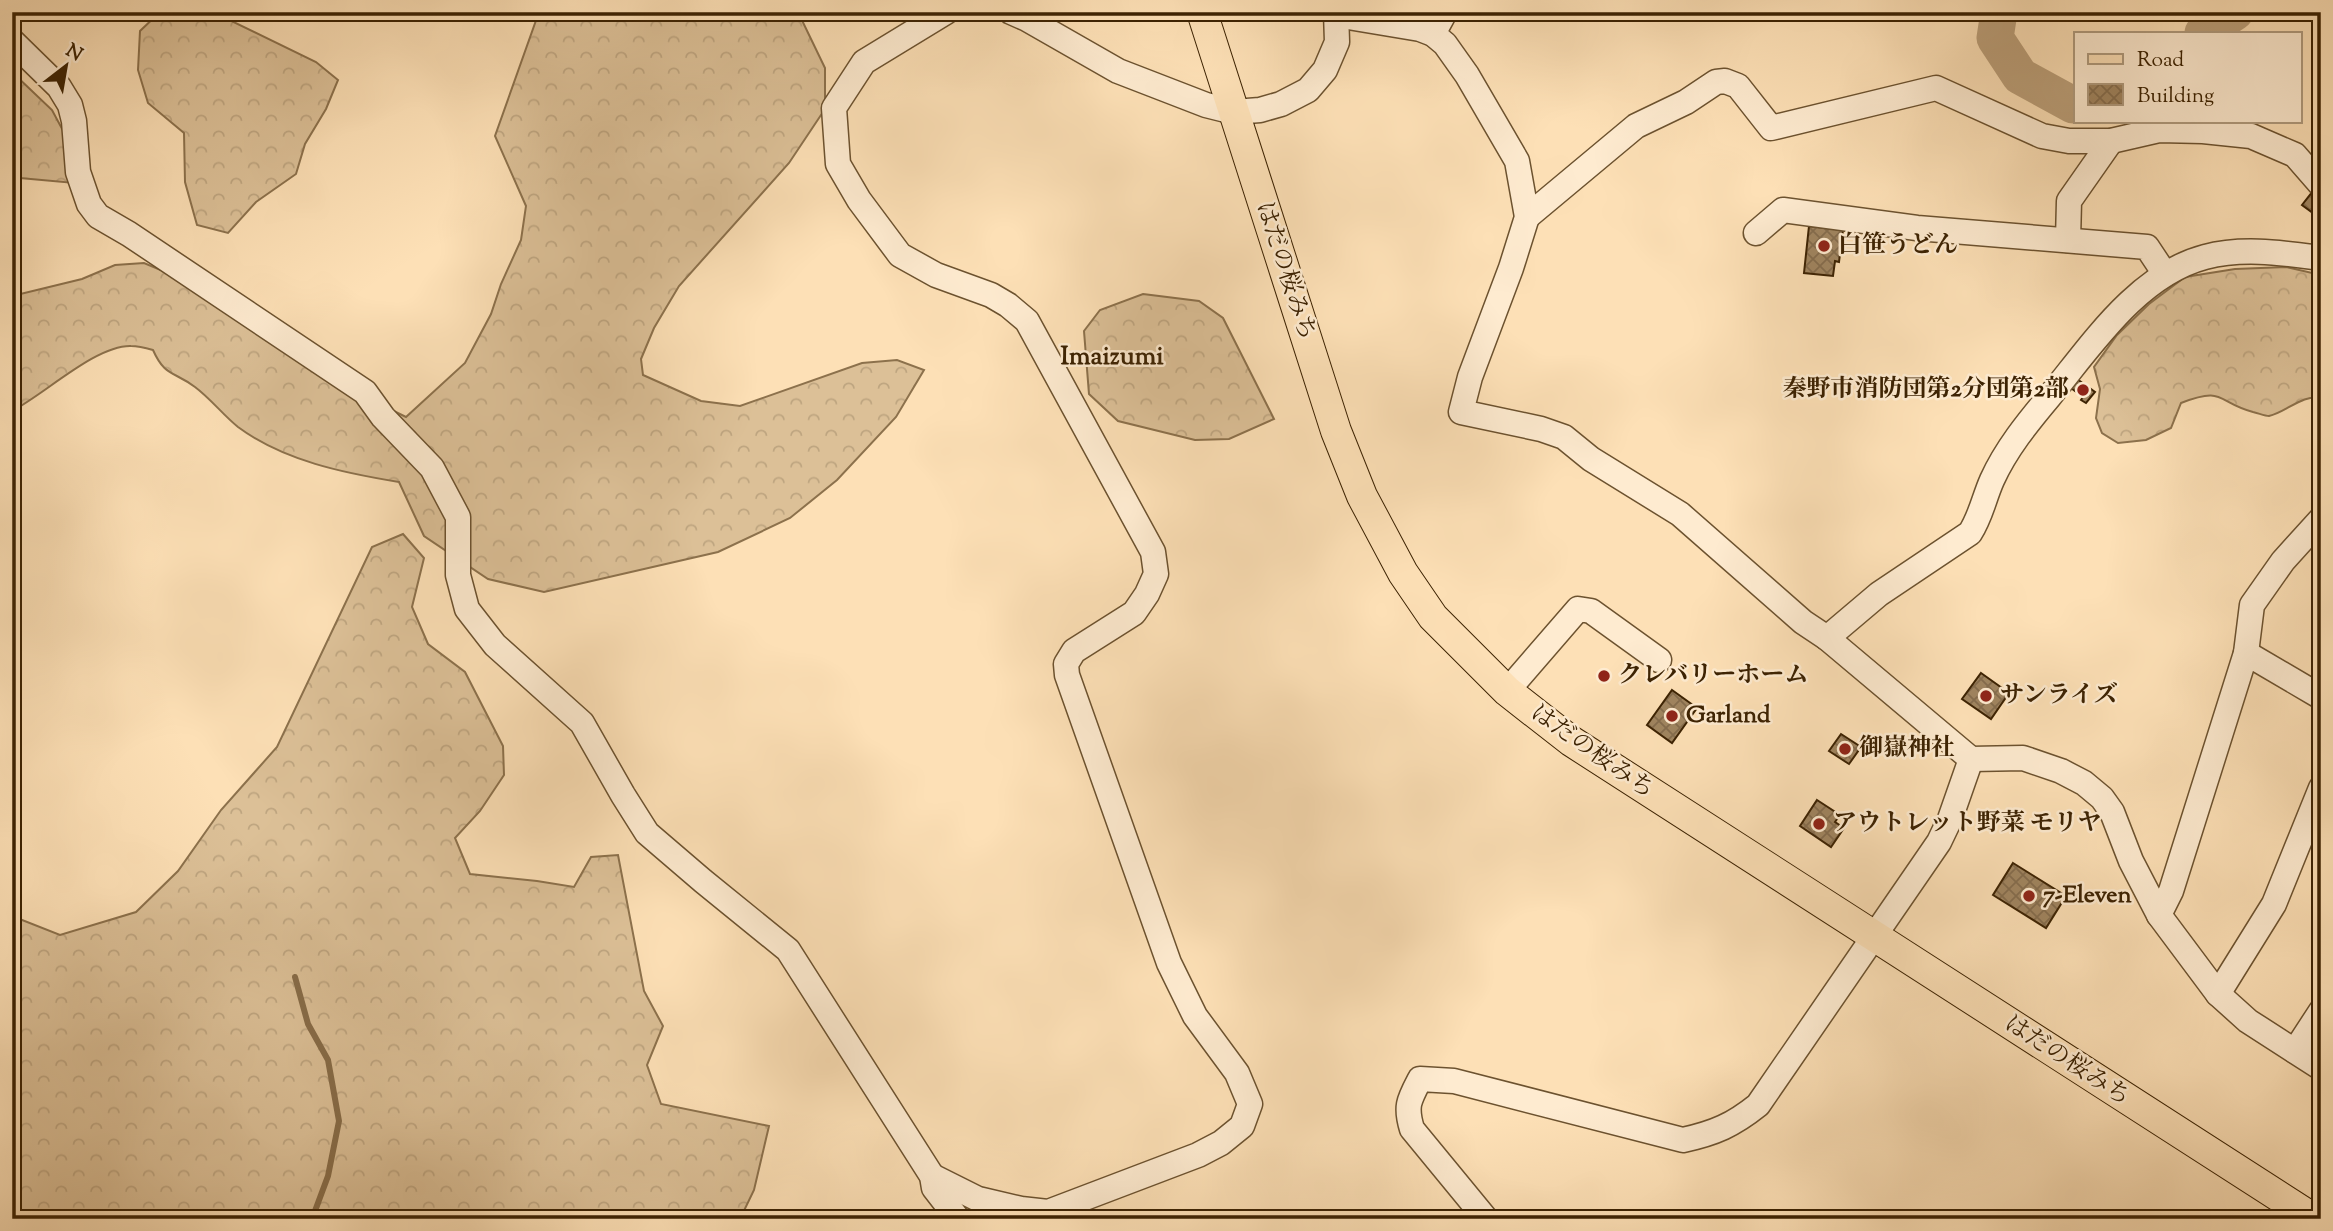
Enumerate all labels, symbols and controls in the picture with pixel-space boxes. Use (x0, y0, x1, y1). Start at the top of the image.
north arrow (32, 32, 102, 102)
legend (2074, 32, 2302, 122)
text: N (60, 38, 87, 69)
text: Road (2137, 46, 2184, 76)
text: Building (2137, 82, 2214, 112)
street label: はだの桜みち (1247, 197, 1323, 345)
place label: 白笹うどん (1838, 229, 1958, 263)
marker: 白笹うどん (1816, 238, 1832, 254)
district label: Imaizumi (1060, 339, 1164, 376)
place label: 秦野市消防団第2分団第2部 (1783, 373, 2069, 407)
marker: 秦野市消防団第2分団第2部 (2075, 382, 2091, 398)
place label: クレバリーホーム (1618, 659, 1808, 693)
marker: クレバリーホーム (1596, 668, 1612, 684)
place label: サンライズ (2000, 679, 2118, 713)
marker: サンライズ (1978, 688, 1994, 704)
street label: はだの桜みち (1523, 697, 1661, 807)
place label: Garland (1686, 699, 1771, 733)
marker: Garland (1664, 708, 1680, 724)
place label: 御嶽神社 (1859, 732, 1955, 766)
marker: 御嶽神社 (1837, 741, 1853, 757)
place label: アウトレット野菜 モリヤ (1833, 807, 2101, 841)
marker: アウトレット野菜 モリヤ (1811, 816, 1827, 832)
place label: 7-Eleven (2043, 879, 2133, 913)
marker: 7-Eleven (2021, 888, 2037, 904)
street label: はだの桜みち (1997, 1008, 2137, 1114)

